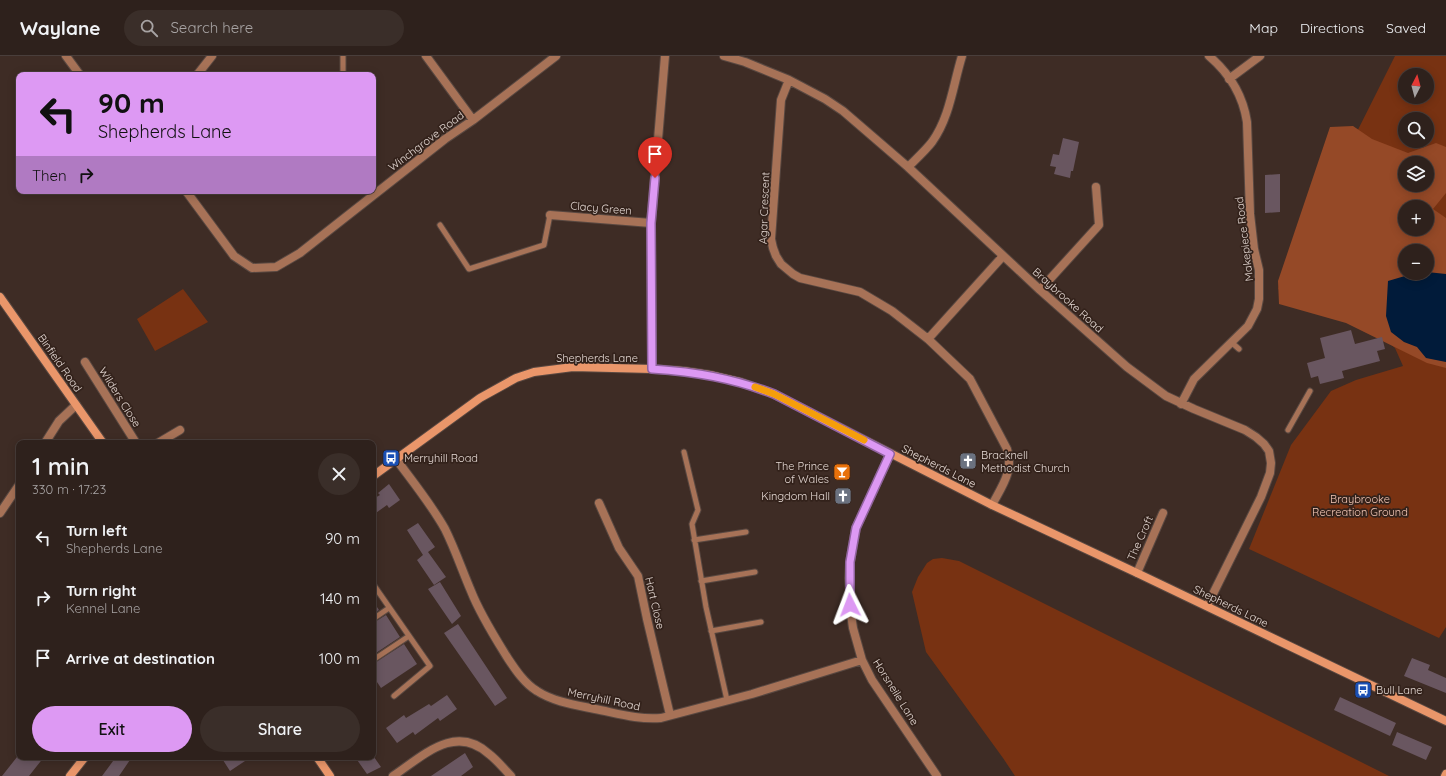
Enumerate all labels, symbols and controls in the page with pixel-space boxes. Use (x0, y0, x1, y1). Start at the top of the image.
search box (124, 10, 404, 46)
text: Waylane (20, 16, 100, 40)
icon: search (138, 17, 160, 39)
text: Search here (170, 18, 253, 37)
text: Map (1249, 19, 1278, 37)
text: Directions (1300, 19, 1364, 37)
text: Saved (1386, 19, 1426, 37)
north arrow (1398, 68, 1434, 104)
map controls (1398, 68, 1434, 280)
text: 90 m (98, 85, 165, 120)
icon: left (32, 88, 84, 140)
street label: Winchgrove Road (385, 108, 467, 174)
button: search (1398, 112, 1434, 148)
text: Shepherds Lane (98, 120, 232, 143)
pin (638, 137, 672, 178)
icon: arrive (644, 143, 666, 165)
button: layers (1398, 156, 1434, 192)
icon: right (75, 164, 97, 186)
text: Then (32, 166, 67, 185)
street label: Agar Crescent (756, 171, 772, 244)
street label: Makepiece Road (1232, 196, 1256, 282)
street label: Clacy Green (570, 198, 632, 218)
button: + (1398, 200, 1434, 236)
button: − (1398, 244, 1434, 280)
street label: Braybrooke Road (1030, 265, 1106, 335)
street label: Binfield Road (35, 331, 85, 395)
street label: Shepherds Lane (556, 351, 638, 365)
street label: Wilders Close (96, 364, 144, 430)
street label: Shepherds Lane (899, 441, 979, 491)
bus stop icon: Merryhill Road (381, 448, 401, 468)
place label: Bracknell Methodist Church (981, 448, 1069, 475)
text: 1 min (32, 451, 90, 481)
place label: Merryhill Road (404, 451, 478, 465)
church icon: Bracknell Methodist Church (958, 451, 978, 471)
button: close (318, 453, 360, 495)
place label: The Prince of Wales (775, 459, 829, 486)
bar icon: The Prince of Wales (832, 462, 852, 482)
text: 330 m · 17:23 (32, 481, 106, 497)
church icon: Kingdom Hall (833, 486, 853, 506)
place label: Kingdom Hall (761, 489, 830, 503)
park label: Braybrooke Recreation Ground (1312, 492, 1408, 519)
street label: The Croft (1124, 513, 1156, 563)
text: Turn left (66, 521, 128, 540)
icon: left (32, 527, 54, 549)
text: 90 m (325, 529, 360, 548)
text: Shepherds Lane (66, 540, 163, 556)
street label: Hart Close (642, 576, 668, 630)
text: Turn right (66, 581, 137, 600)
street label: Shepherds Lane (1191, 582, 1271, 630)
position arrow (829, 584, 871, 626)
icon: right (32, 587, 54, 609)
text: 140 m (320, 589, 360, 608)
text: Kennel Lane (66, 600, 140, 616)
icon: arrive (32, 647, 54, 669)
text: Arrive at destination (66, 649, 215, 668)
text: 100 m (319, 649, 360, 668)
street label: Horsneile Lane (870, 656, 922, 728)
bus stop icon: Bull Lane (1353, 680, 1373, 700)
place label: Bull Lane (1376, 683, 1423, 697)
street label: Merryhill Road (566, 684, 642, 714)
button: Exit (32, 706, 192, 752)
button: Share (200, 706, 360, 752)

